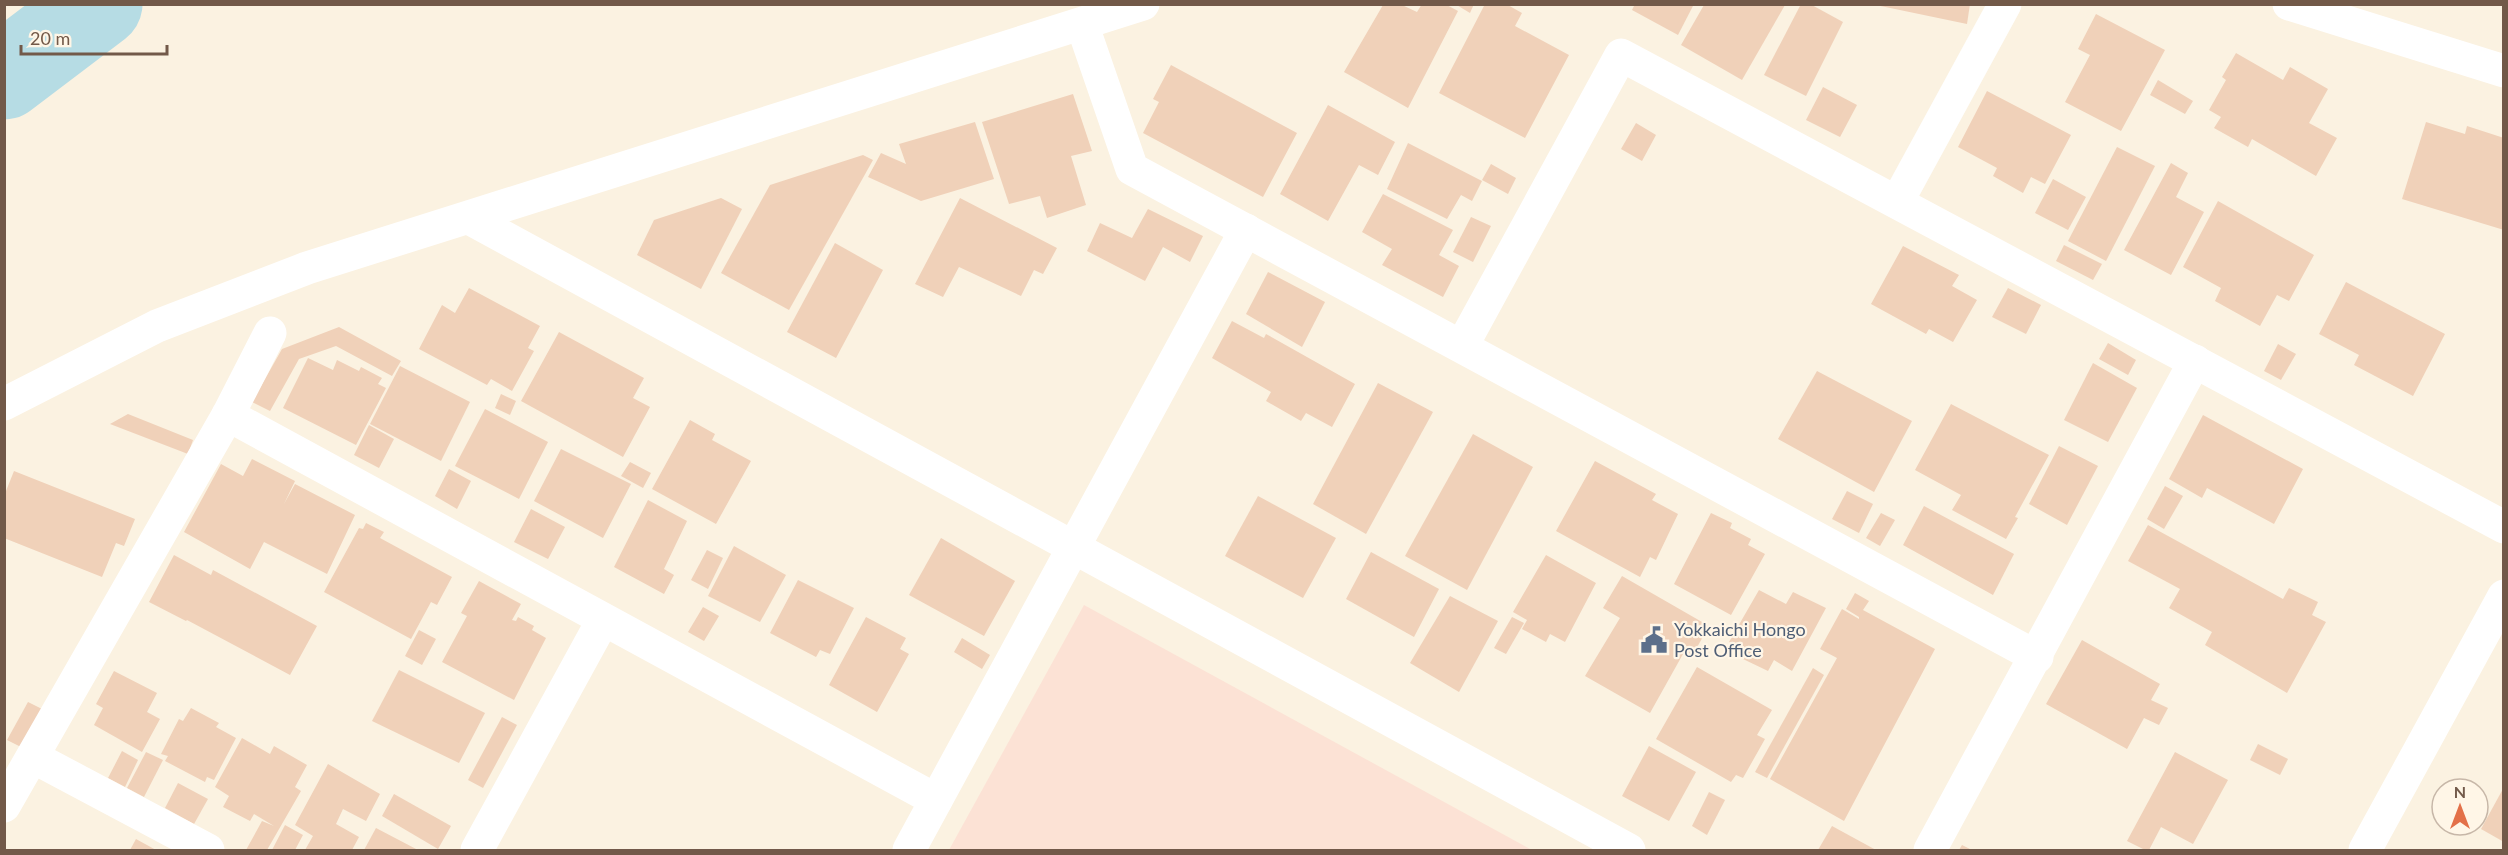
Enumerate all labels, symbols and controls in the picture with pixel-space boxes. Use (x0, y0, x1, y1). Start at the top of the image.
scale bar (21, 18, 166, 56)
text: 20 m (30, 27, 70, 49)
place label: Yokkaichi Hongo Post Office (1674, 618, 1806, 661)
public building icon: Yokkaichi Hongo Post Office (1639, 625, 1669, 655)
north arrow (2430, 777, 2490, 837)
text: N (2454, 782, 2466, 801)

